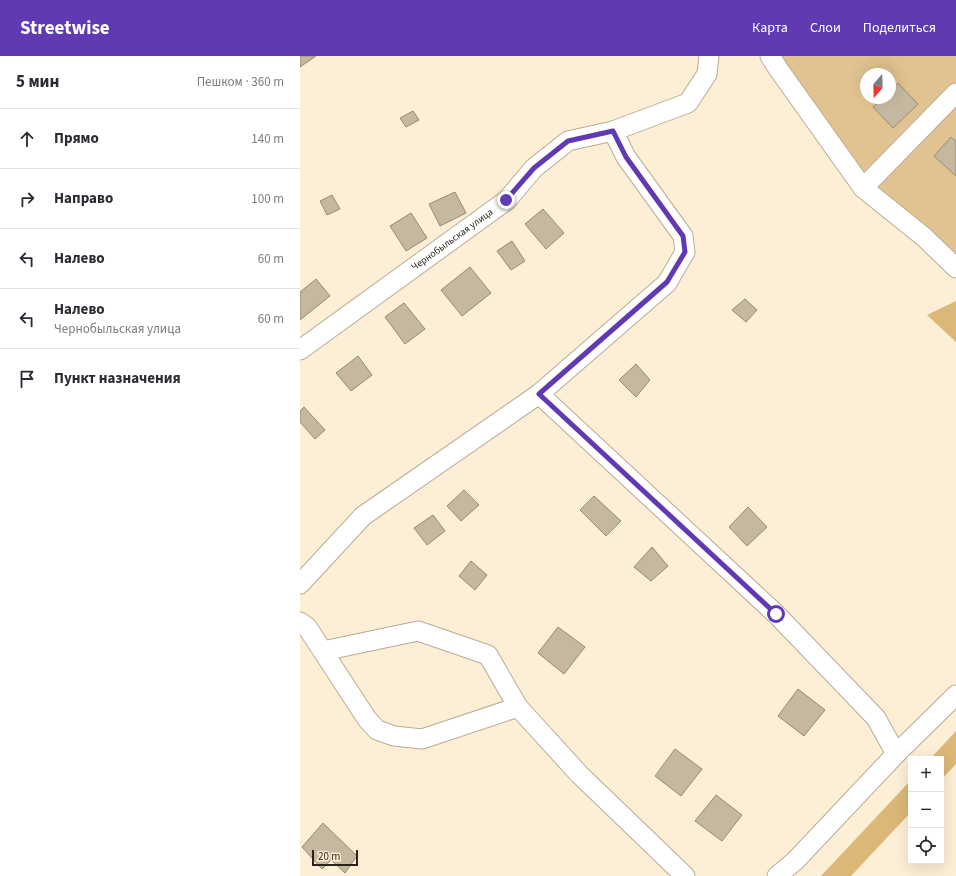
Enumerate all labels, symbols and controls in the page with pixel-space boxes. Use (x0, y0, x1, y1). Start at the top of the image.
text: Streetwise (20, 15, 110, 42)
text: Карта (752, 18, 788, 38)
text: Слои (810, 18, 841, 38)
text: Поделиться (863, 18, 936, 38)
north arrow (860, 68, 896, 104)
text: 5 мин (16, 70, 59, 94)
text: Пешком · 360 m (197, 73, 284, 91)
icon: ahead (16, 128, 38, 150)
text: Прямо (54, 128, 99, 149)
text: 140 m (251, 130, 284, 148)
icon: right (16, 188, 38, 210)
text: Направо (54, 188, 113, 209)
text: 100 m (251, 190, 284, 208)
route end (497, 191, 515, 209)
street label: Чернобыльская улица (408, 205, 496, 274)
icon: left (16, 248, 38, 270)
text: Налево (54, 248, 105, 269)
text: 60 m (258, 250, 284, 268)
text: Налево (54, 299, 105, 320)
icon: left (16, 308, 38, 330)
text: 60 m (258, 310, 284, 328)
text: Чернобыльская улица (54, 320, 181, 338)
icon: arrive (16, 368, 38, 390)
text: Пункт назначения (54, 368, 181, 389)
route start (767, 605, 785, 623)
map controls (908, 756, 944, 864)
button: + (908, 756, 944, 792)
button: − (908, 792, 944, 828)
button: locate (908, 828, 944, 864)
scale bar (312, 848, 358, 867)
text: 20 m (318, 849, 340, 864)

